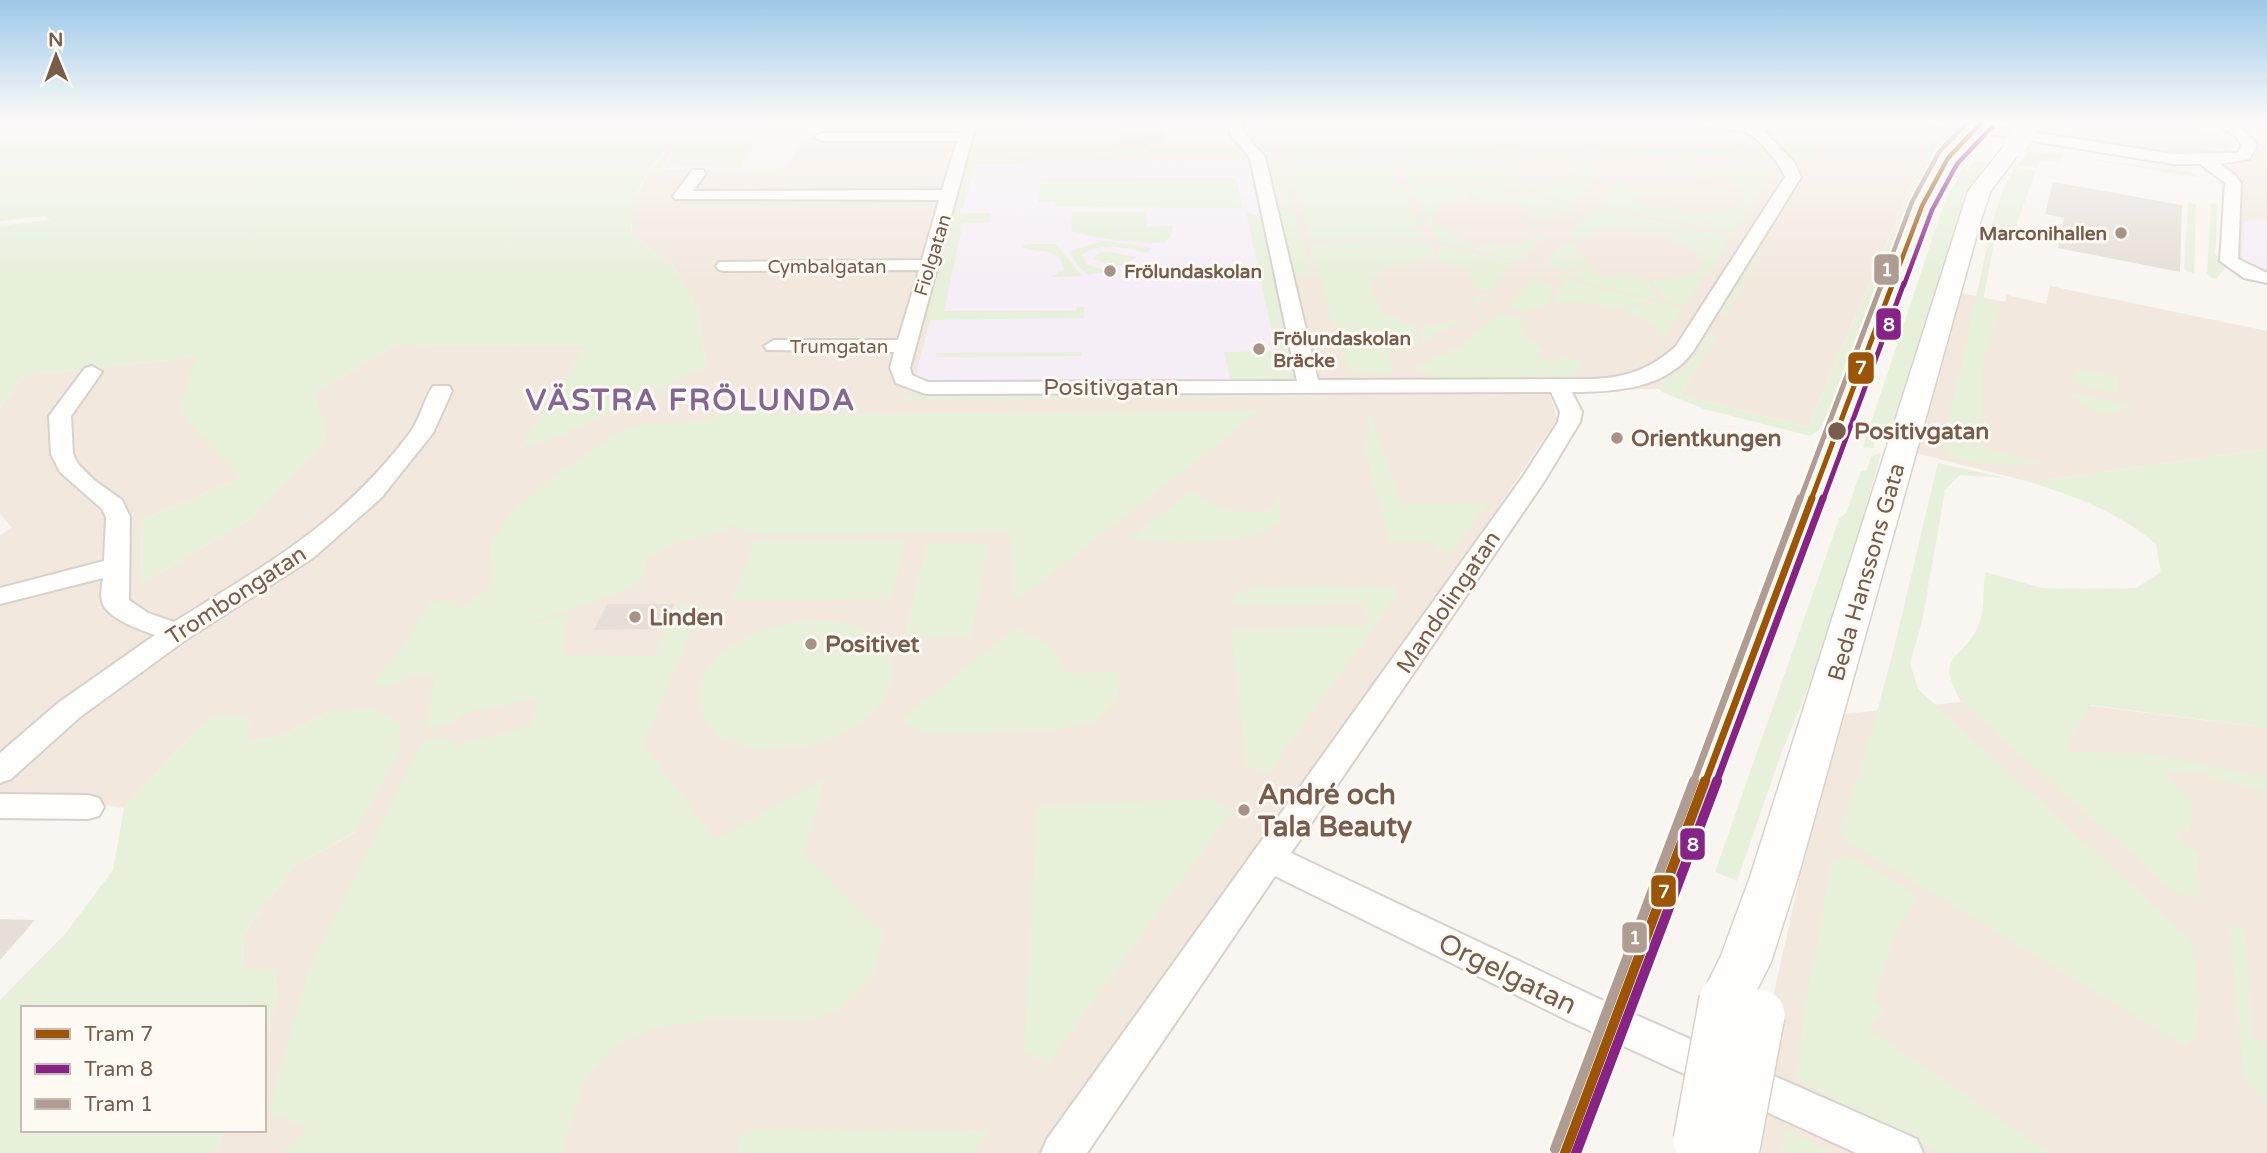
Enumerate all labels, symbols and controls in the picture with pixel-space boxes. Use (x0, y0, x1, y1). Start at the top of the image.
north arrow (21, 21, 91, 91)
text: N (48, 29, 64, 51)
street label: Fiolgatan (910, 212, 956, 299)
place label: Marconihallen (1979, 223, 2107, 245)
marker: Marconihallen (2113, 225, 2129, 241)
line badge: 1 (1873, 253, 1900, 286)
street label: Cymbalgatan (767, 256, 887, 278)
text: 1 (1881, 259, 1893, 281)
place label: Frölundaskolan (1124, 261, 1262, 283)
marker: Frölundaskolan (1102, 263, 1118, 279)
line badge: 8 (1875, 307, 1902, 341)
text: 8 (1883, 314, 1895, 336)
place label: Frölundaskolan Bräcke (1273, 328, 1411, 372)
street label: Trumgatan (790, 336, 888, 358)
marker: Frölundaskolan Bräcke (1251, 341, 1267, 357)
line badge: 7 (1847, 351, 1875, 385)
text: 7 (1855, 357, 1867, 379)
street label: Positivgatan (1043, 374, 1179, 402)
district label: VÄSTRA FRÖLUNDA (526, 382, 857, 419)
place label: Positivgatan (1854, 418, 1989, 446)
marker: Positivgatan (1826, 420, 1848, 442)
place label: Orientkungen (1631, 425, 1782, 453)
marker: Orientkungen (1609, 430, 1625, 446)
street label: Beda Hanssons Gata (1822, 460, 1911, 684)
street label: Mandolingatan (1391, 526, 1507, 679)
street label: Trombongatan (161, 540, 312, 652)
place label: Linden (649, 604, 724, 632)
marker: Linden (627, 609, 643, 625)
place label: Positivet (825, 631, 919, 659)
marker: Positivet (803, 636, 819, 652)
place label: André och Tala Beauty (1257, 778, 1412, 844)
marker: André och Tala Beauty (1236, 802, 1252, 818)
line badge: 8 (1679, 827, 1706, 861)
text: 8 (1687, 834, 1699, 856)
line badge: 7 (1650, 874, 1677, 908)
text: 7 (1658, 881, 1670, 903)
line badge: 1 (1621, 921, 1648, 954)
street label: Orgelgatan (1433, 926, 1582, 1022)
text: 1 (1629, 927, 1641, 949)
legend (21, 1006, 266, 1132)
text: Tram 7 (84, 1022, 153, 1047)
text: Tram 8 (84, 1057, 153, 1082)
text: Tram 1 (84, 1092, 153, 1117)

